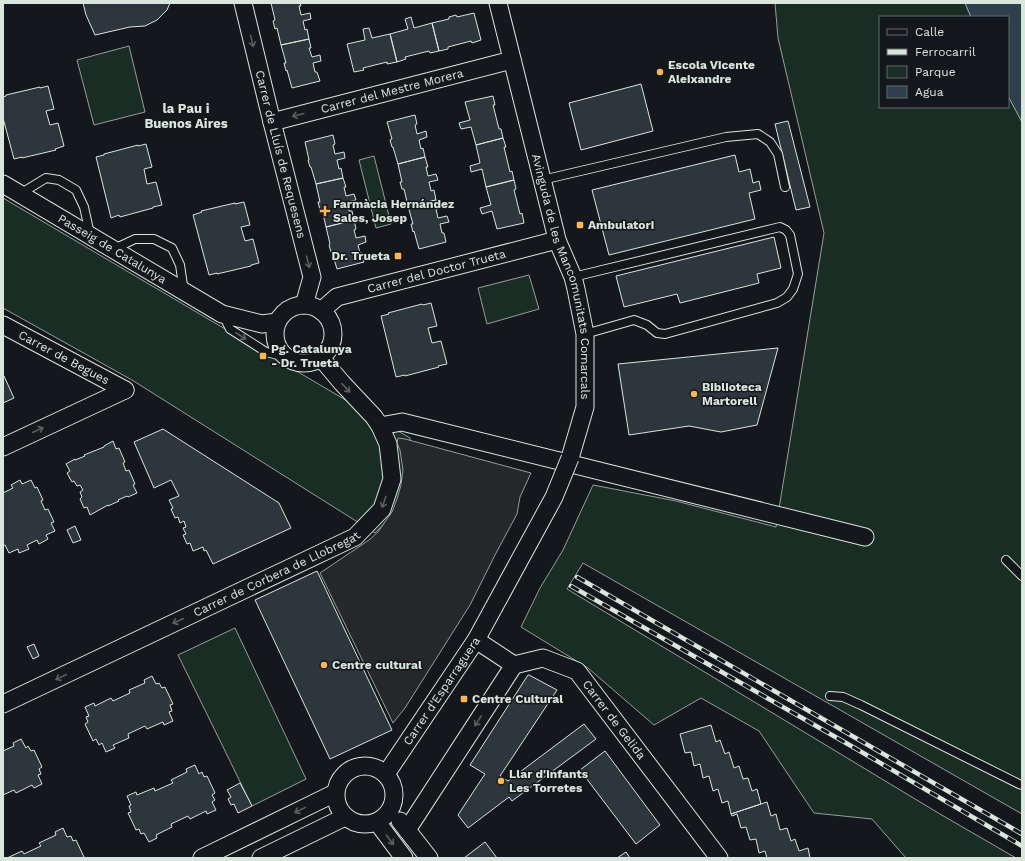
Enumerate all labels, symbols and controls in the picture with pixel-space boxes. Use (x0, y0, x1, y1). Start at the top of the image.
legend (879, 16, 1009, 108)
text: Calle (915, 25, 944, 39)
one-way arrow (249, 34, 256, 47)
text: Ferrocarril (915, 45, 976, 59)
place label: Escola Vicente Aleixandre (668, 58, 755, 86)
text: Parque (915, 65, 956, 79)
street label: Carrer del Mestre Morera (319, 66, 465, 116)
marker: Escola Vicente Aleixandre (655, 67, 665, 77)
street label: Carrer de Lluís de Requesens (253, 69, 309, 240)
text: Agua (915, 85, 944, 99)
district label: la Pau i Buenos Aires (144, 101, 228, 131)
one-way arrow (292, 112, 305, 119)
street label: Avinguda de les Mancomunitats Comarcals (529, 152, 592, 400)
place label: Farmàcia Hernández Sales, Josep (333, 197, 454, 225)
marker: Farmàcia Hernández Sales, Josep (320, 206, 330, 216)
street label: Passeig de Catalunya (55, 211, 169, 287)
place label: Ambulatori (588, 218, 654, 232)
marker: Ambulatori (575, 220, 585, 230)
street label: Carrer del Doctor Trueta (366, 247, 507, 296)
place label: Dr. Trueta (332, 249, 390, 263)
marker: Dr. Trueta (393, 251, 403, 261)
one-way arrow (305, 255, 312, 268)
street label: Carrer de Begues (16, 328, 112, 387)
one-way arrow (235, 332, 246, 340)
place label: Pg. Catalunya - Dr. Trueta (271, 342, 352, 370)
marker: Pg. Catalunya - Dr. Trueta (258, 351, 268, 361)
place label: Biblioteca Martorell (702, 380, 762, 408)
one-way arrow (342, 383, 351, 393)
marker: Biblioteca Martorell (689, 389, 699, 399)
one-way arrow (32, 426, 44, 433)
one-way arrow (380, 495, 388, 507)
street label: Carrer de Corbera de Llobregat (191, 529, 363, 620)
one-way arrow (173, 618, 185, 625)
street label: Carrer d'Esparraguera (400, 634, 483, 748)
place label: Centre cultural (332, 658, 422, 672)
marker: Centre cultural (319, 660, 329, 670)
one-way arrow (55, 674, 67, 681)
street label: Carrer de Gelida (580, 677, 649, 762)
place label: Centre Cultural (472, 692, 563, 706)
marker: Centre Cultural (459, 694, 469, 704)
one-way arrow (474, 715, 482, 726)
place label: Llar d'infants Les Torretes (509, 767, 589, 795)
marker: Llar d'infants Les Torretes (496, 776, 506, 786)
one-way arrow (295, 807, 307, 814)
one-way arrow (386, 834, 394, 845)

